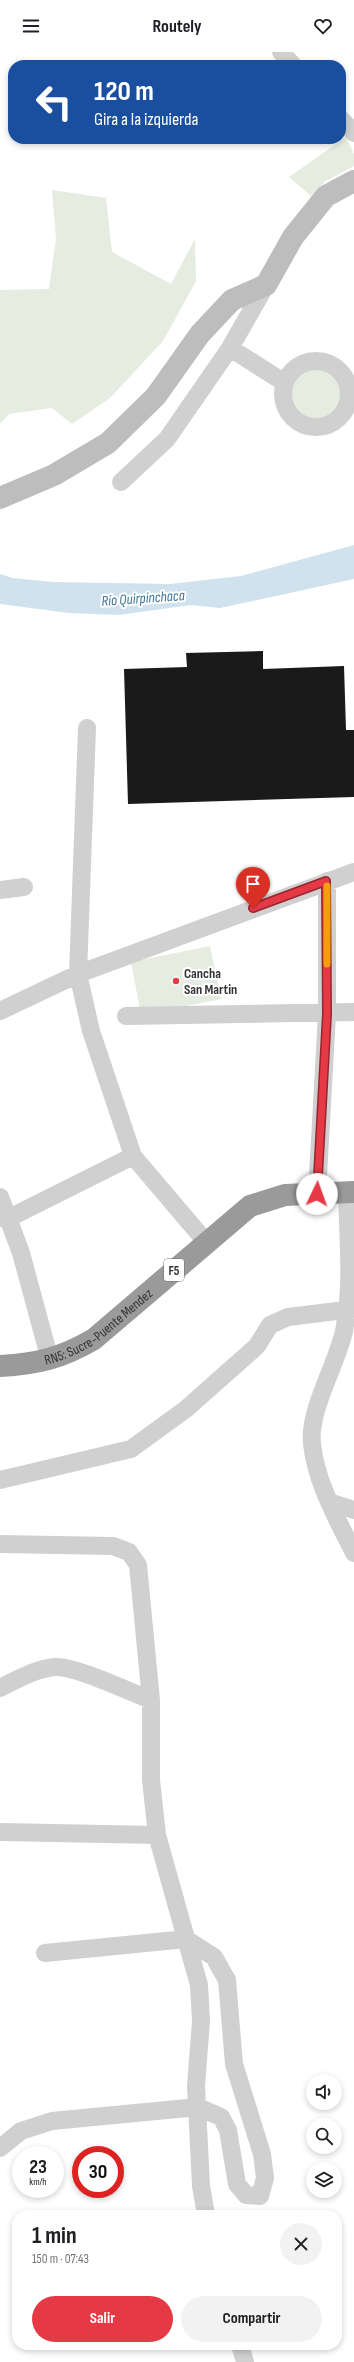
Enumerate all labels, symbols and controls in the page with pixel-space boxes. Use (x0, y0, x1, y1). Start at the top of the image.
icon: menu (20, 15, 42, 37)
icon: heart (312, 15, 334, 37)
text: Routely (152, 16, 202, 37)
text: 120 m (94, 75, 154, 108)
icon: left (28, 76, 80, 128)
text: Gira a la izquierda (94, 109, 198, 130)
water label: Río Quirpinchaca (101, 586, 185, 611)
pin (236, 867, 270, 908)
icon: arrive (242, 873, 264, 895)
place label: Cancha San Martin (184, 965, 237, 998)
marker: Cancha San Martin (171, 976, 181, 986)
position arrow (296, 1173, 338, 1215)
road number: F5 (164, 1259, 184, 1281)
street label: RN5: Sucre-Puente Mendez (42, 1285, 156, 1369)
map controls (306, 2074, 342, 2198)
button: sound (306, 2074, 342, 2110)
button: search (306, 2118, 342, 2154)
speed limit sign: 30 (72, 2146, 124, 2198)
text: 23 (29, 2155, 47, 2179)
button: layers (306, 2162, 342, 2198)
text: km/h (29, 2176, 47, 2188)
text: 1 min (32, 2221, 77, 2250)
button: close (280, 2223, 322, 2265)
text: 150 m · 07:43 (32, 2251, 89, 2267)
button: Salir (32, 2296, 173, 2342)
button: Compartir (181, 2296, 322, 2342)

